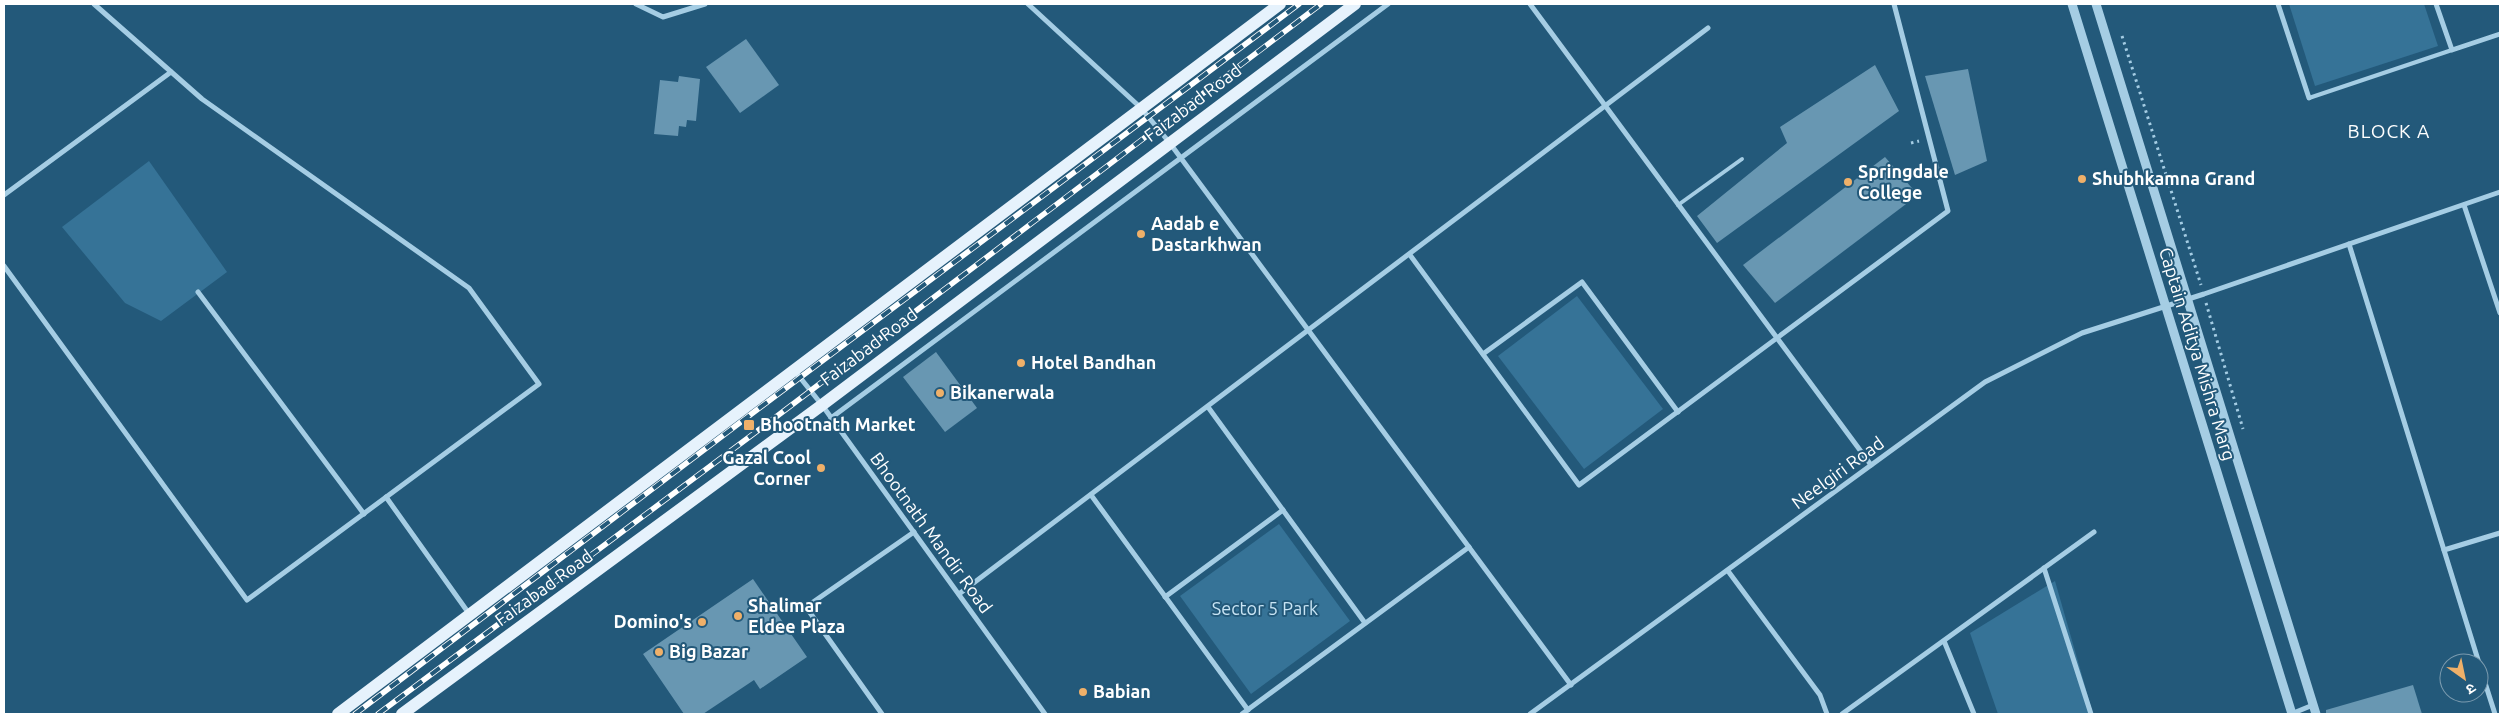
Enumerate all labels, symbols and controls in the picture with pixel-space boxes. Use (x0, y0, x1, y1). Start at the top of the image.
street label: Faizabad Road (1140, 59, 1245, 145)
district label: BLOCK A (2348, 120, 2430, 142)
place label: Springdale College (1858, 161, 1949, 202)
place label: Shubhkamna Grand (2092, 168, 2255, 188)
marker: Shubhkamna Grand (2076, 173, 2088, 185)
marker: Springdale College (1842, 176, 1854, 188)
place label: Aadab e Dastarkhwan (1151, 213, 1262, 254)
marker: Aadab e Dastarkhwan (1135, 228, 1147, 240)
street label: Captain Aditya Mishra Marg (2156, 245, 2240, 463)
street label: Faizabad Road (816, 303, 921, 389)
place label: Hotel Bandhan (1031, 352, 1156, 372)
marker: Hotel Bandhan (1015, 357, 1027, 369)
place label: Bikanerwala (950, 382, 1055, 402)
marker: Bikanerwala (934, 387, 946, 399)
place label: Bhootnath Market (760, 414, 916, 434)
marker: Bhootnath Market (742, 418, 756, 432)
street label: Neelgiri Road (1787, 432, 1887, 512)
place label: Gazal Cool Corner (722, 447, 812, 488)
street label: Bhootnath Mandir Road (867, 448, 997, 617)
marker: Gazal Cool Corner (815, 462, 827, 474)
street label: Faizabad Road (491, 545, 596, 629)
place label: Shalimar Eldee Plaza (748, 595, 845, 636)
park label: Sector 5 Park (1212, 598, 1318, 618)
marker: Shalimar Eldee Plaza (732, 610, 744, 622)
place label: Domino's (614, 611, 692, 631)
marker: Domino's (696, 616, 708, 628)
place label: Big Bazar (669, 641, 749, 661)
marker: Big Bazar (653, 646, 665, 658)
north arrow (2439, 653, 2489, 703)
text: उ (2463, 680, 2479, 698)
place label: Babian (1093, 681, 1151, 701)
marker: Babian (1077, 686, 1089, 698)

